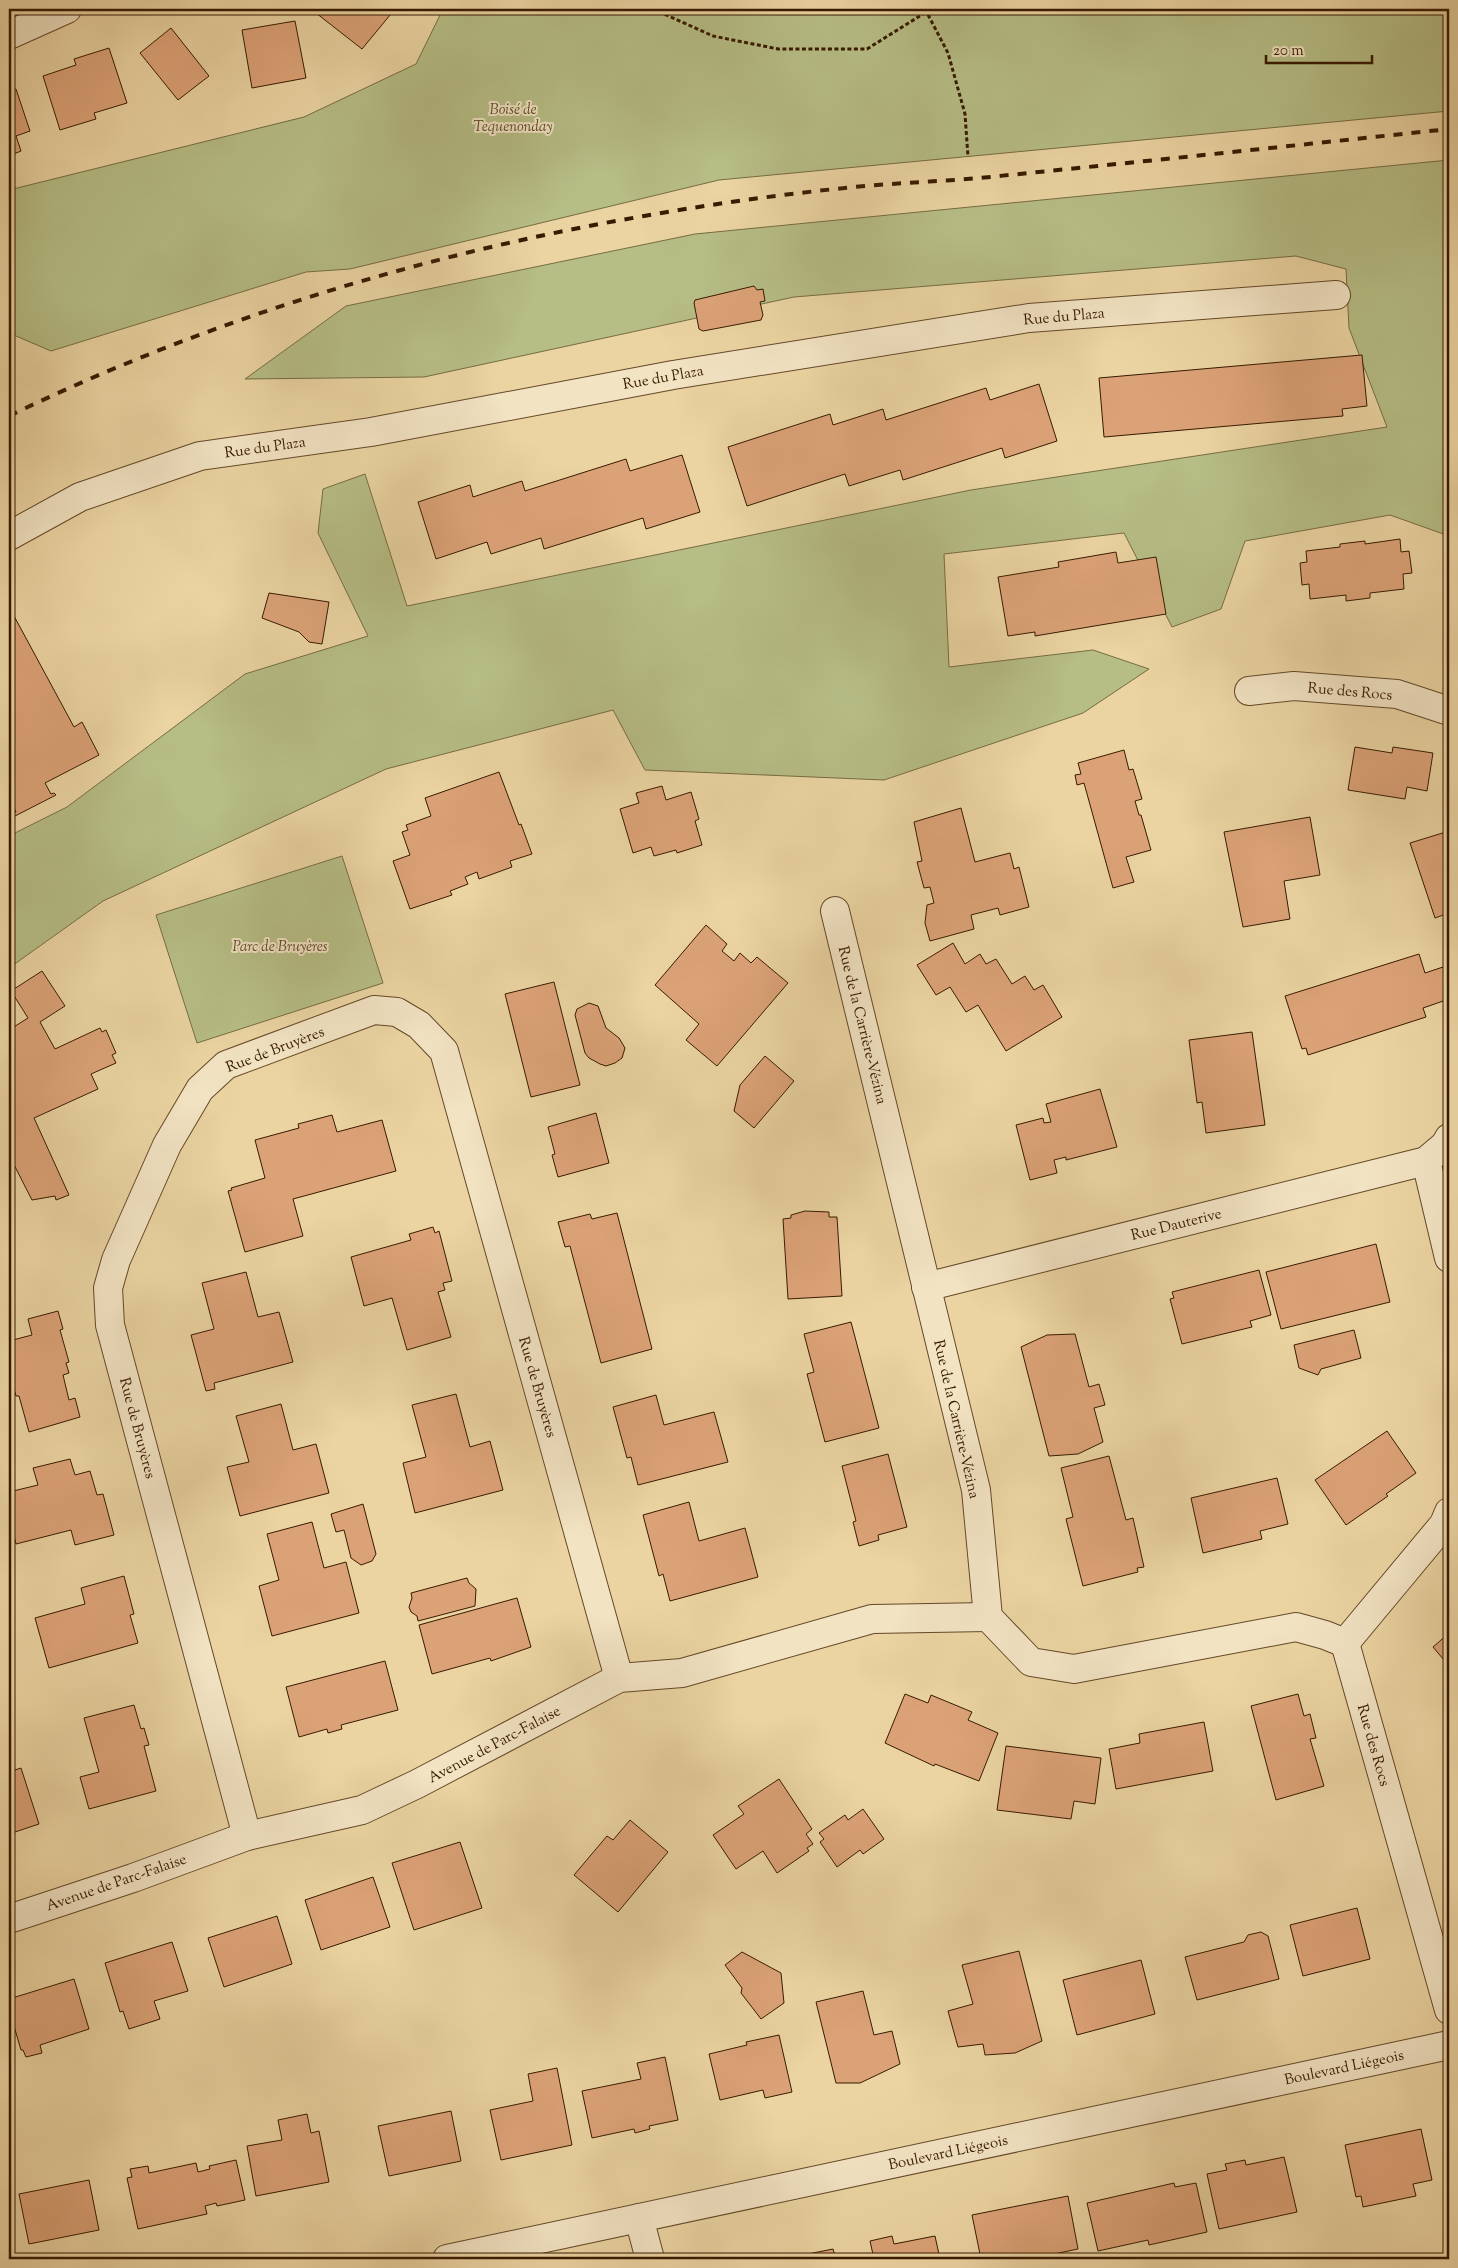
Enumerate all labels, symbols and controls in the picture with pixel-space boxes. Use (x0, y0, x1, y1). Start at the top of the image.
scale bar (1266, 32, 1372, 64)
text: 20 m (1273, 41, 1304, 62)
park label: Boisé de Tequenonday (473, 100, 553, 138)
street label: Rue du Plaza (1023, 303, 1106, 332)
street label: Rue du Plaza (621, 361, 705, 396)
street label: Rue du Plaza (223, 432, 307, 465)
street label: Rue des Rocs (1307, 678, 1393, 707)
park label: Parc de Bruyères (232, 937, 328, 958)
street label: Rue de la Carrière-Vézina (832, 944, 891, 1107)
street label: Rue de Bruyères (223, 1022, 328, 1079)
street label: Rue Dauterive (1129, 1204, 1224, 1247)
street label: Rue de Bruyères (512, 1334, 561, 1440)
street label: Rue de la Carrière-Vézina (927, 1338, 984, 1501)
street label: Rue de Bruyères (113, 1375, 160, 1481)
street label: Avenue de Parc-Falaise (425, 1701, 565, 1789)
street label: Rue des Rocs (1351, 1702, 1394, 1789)
street label: Avenue de Parc-Falaise (43, 1849, 190, 1917)
street label: Boulevard Liégeois (1283, 2046, 1406, 2091)
street label: Boulevard Liégeois (887, 2131, 1010, 2176)

